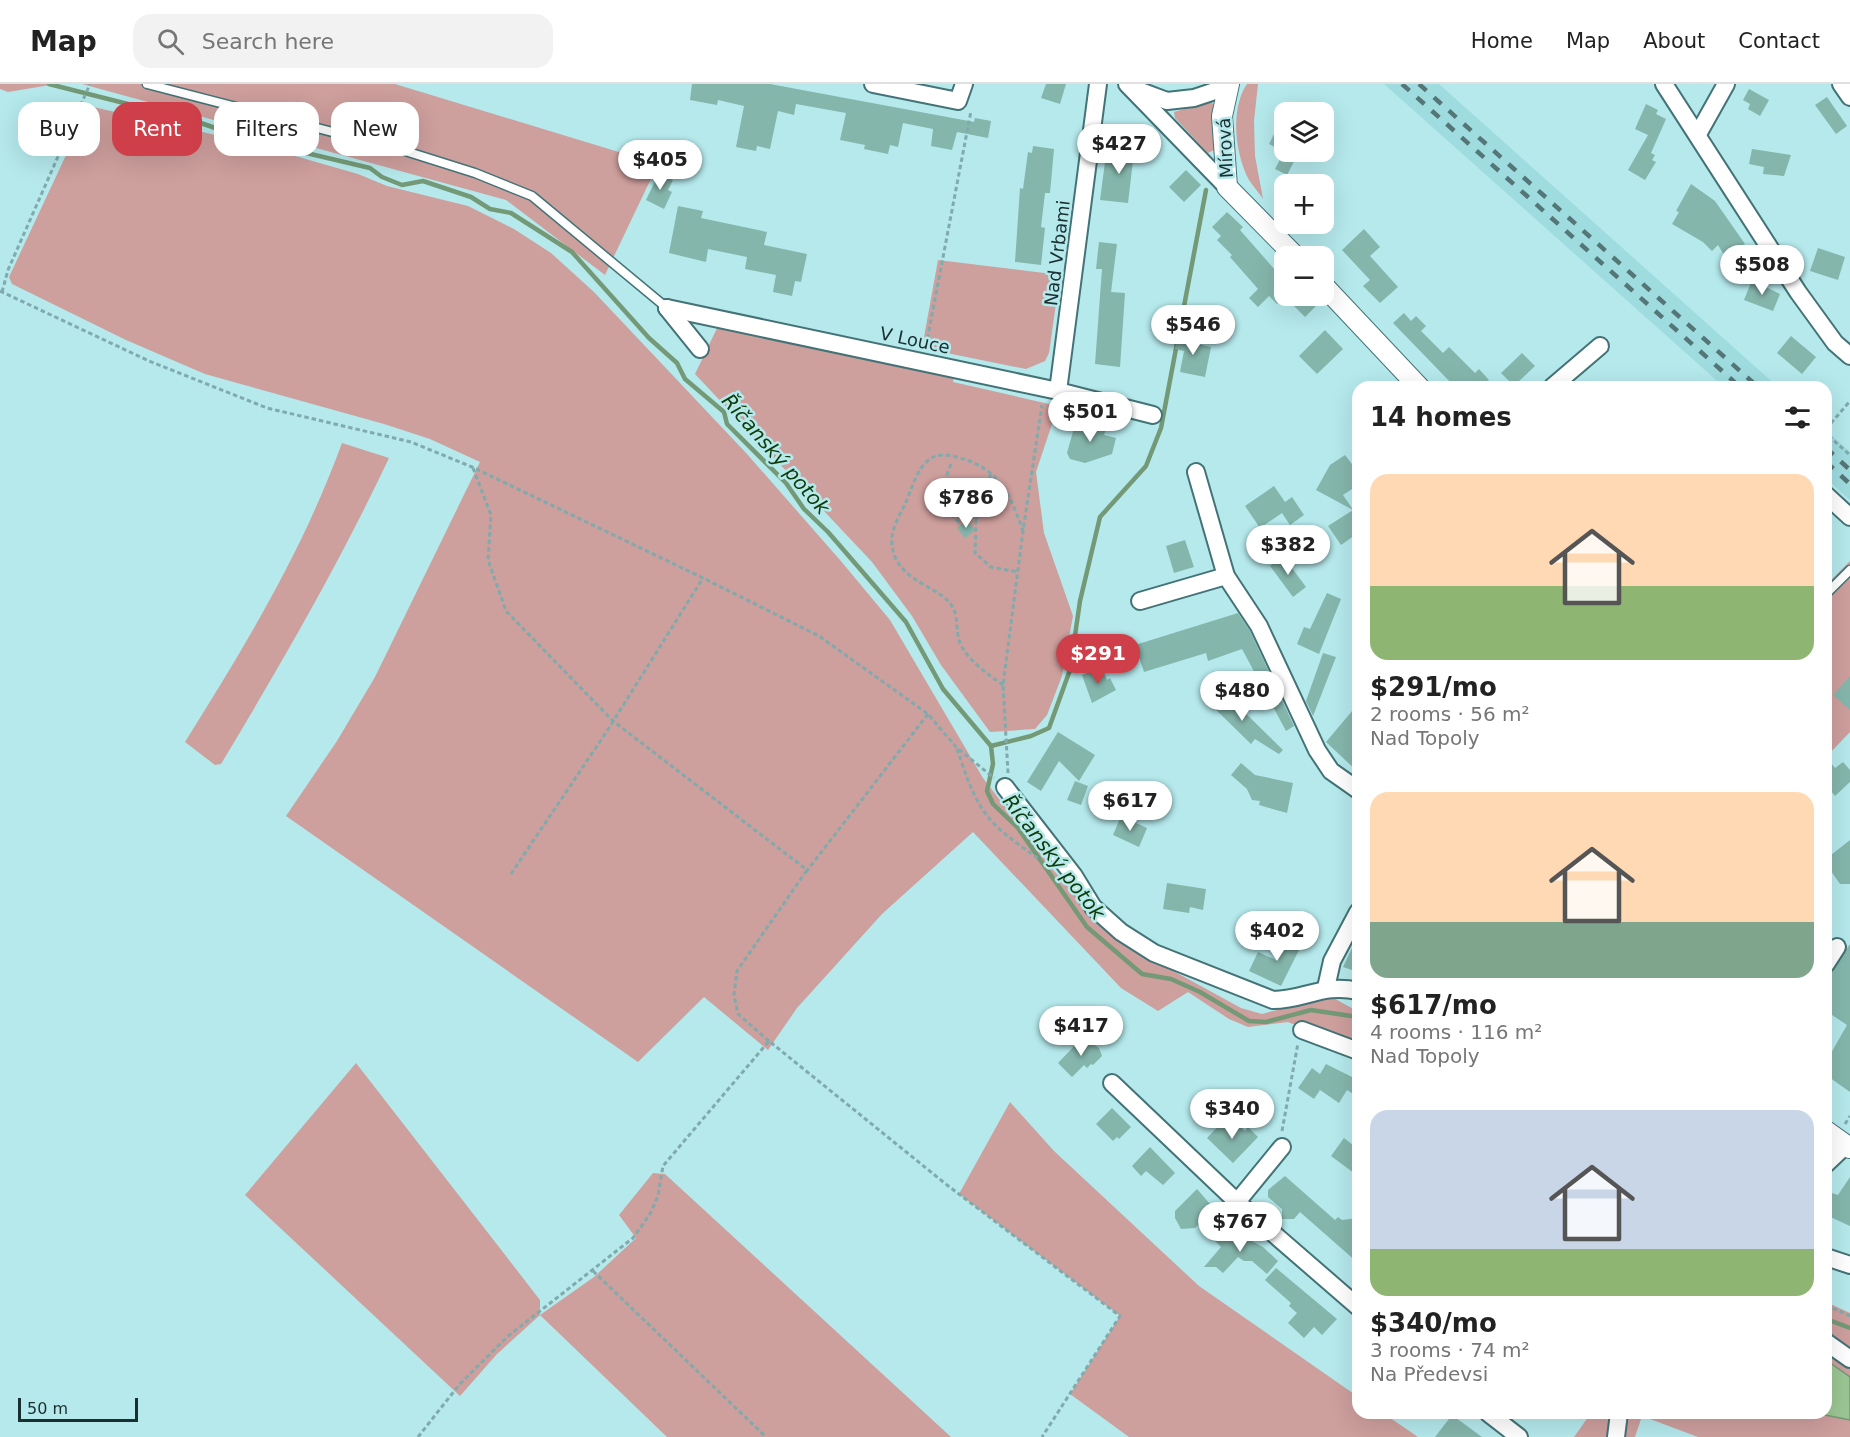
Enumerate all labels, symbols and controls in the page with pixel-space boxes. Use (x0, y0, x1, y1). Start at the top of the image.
search box (133, 14, 553, 68)
text: Map (30, 25, 97, 58)
icon: search (154, 25, 187, 58)
text: Search here (202, 29, 334, 54)
text: Home (1471, 29, 1533, 53)
text: Map (1566, 29, 1610, 53)
text: About (1643, 29, 1705, 53)
text: Contact (1738, 29, 1820, 53)
chip: Buy (18, 102, 100, 156)
chip: Rent (112, 102, 202, 156)
chip: Filters (214, 102, 319, 156)
chip: New (331, 102, 419, 156)
map controls (1274, 102, 1334, 306)
button: layers (1274, 102, 1334, 162)
street label: Mírová (1213, 117, 1237, 179)
pin: $427 (1083, 124, 1155, 175)
text: $427 (1091, 131, 1147, 155)
pin: $405 (624, 140, 696, 191)
text: $405 (632, 147, 688, 171)
button: + (1274, 174, 1334, 234)
street label: Nad Vrbami (1040, 199, 1074, 307)
pin: $508 (1726, 245, 1798, 296)
button: − (1274, 246, 1334, 306)
text: $508 (1734, 252, 1790, 276)
pin: $546 (1157, 305, 1229, 356)
text: $546 (1165, 312, 1221, 336)
street label: V Louce (878, 322, 952, 358)
water label: Říčanský potok (717, 389, 836, 520)
pin: $501 (1054, 392, 1126, 443)
text: $501 (1062, 399, 1118, 423)
icon: filters (1781, 401, 1814, 434)
text: 14 homes (1370, 402, 1512, 432)
pin: $786 (930, 478, 1002, 529)
text: $786 (938, 485, 994, 509)
icon: home (1538, 513, 1646, 621)
pin: $382 (1252, 525, 1324, 576)
text: $382 (1260, 532, 1316, 556)
pin: $291 (1062, 634, 1134, 685)
text: $291 (1070, 641, 1126, 665)
pin: $480 (1206, 671, 1278, 722)
text: $291/mo (1370, 672, 1497, 702)
text: $480 (1214, 678, 1270, 702)
text: 2 rooms · 56 m² (1370, 702, 1530, 726)
text: Nad Topoly (1370, 726, 1480, 750)
pin: $617 (1094, 781, 1166, 832)
text: $617 (1102, 788, 1158, 812)
water label: Říčanský potok (998, 790, 1111, 925)
icon: home (1538, 831, 1646, 939)
pin: $402 (1241, 911, 1313, 962)
text: $402 (1249, 918, 1305, 942)
text: $617/mo (1370, 990, 1497, 1020)
pin: $417 (1045, 1006, 1117, 1057)
text: $417 (1053, 1013, 1109, 1037)
text: 4 rooms · 116 m² (1370, 1020, 1542, 1044)
text: Nad Topoly (1370, 1044, 1480, 1068)
pin: $340 (1196, 1089, 1268, 1140)
text: $340 (1204, 1096, 1260, 1120)
icon: home (1538, 1149, 1646, 1257)
pin: $767 (1204, 1202, 1276, 1253)
text: $767 (1212, 1209, 1268, 1233)
text: $340/mo (1370, 1308, 1497, 1338)
text: 3 rooms · 74 m² (1370, 1338, 1530, 1362)
text: Na Předevsi (1370, 1362, 1488, 1386)
scale bar (18, 1395, 138, 1422)
text: 50 m (27, 1399, 68, 1418)

